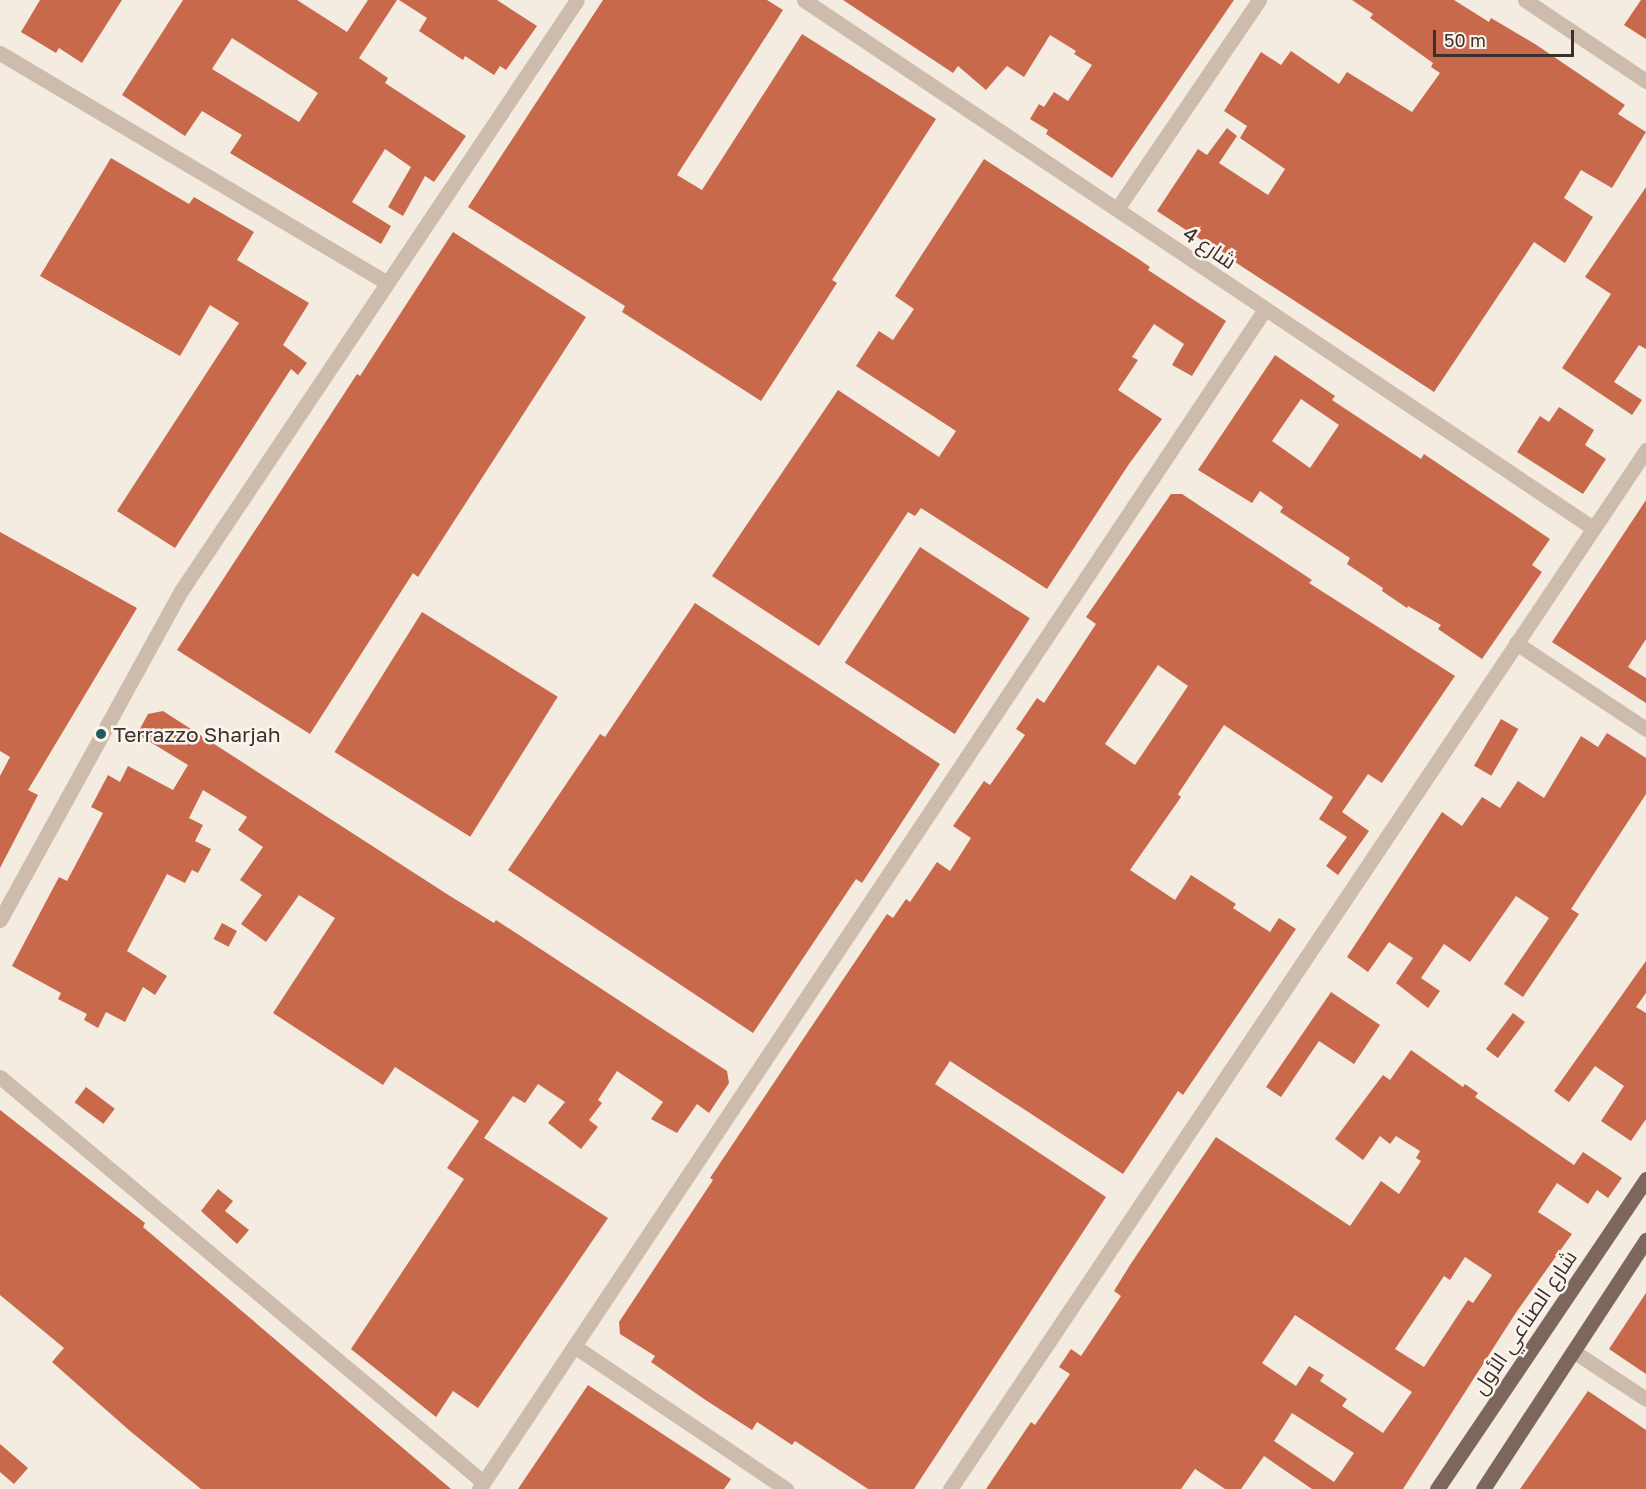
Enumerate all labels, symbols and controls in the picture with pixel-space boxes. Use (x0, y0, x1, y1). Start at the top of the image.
scale bar (1436, 18, 1577, 56)
text: 50 m (1444, 29, 1486, 51)
street label: شارع 4 (1179, 220, 1241, 274)
place label: Terrazzo Sharjah (113, 721, 281, 747)
marker: Terrazzo Sharjah (94, 727, 108, 741)
street label: شارع الصناعي الأول (1466, 1245, 1582, 1399)

